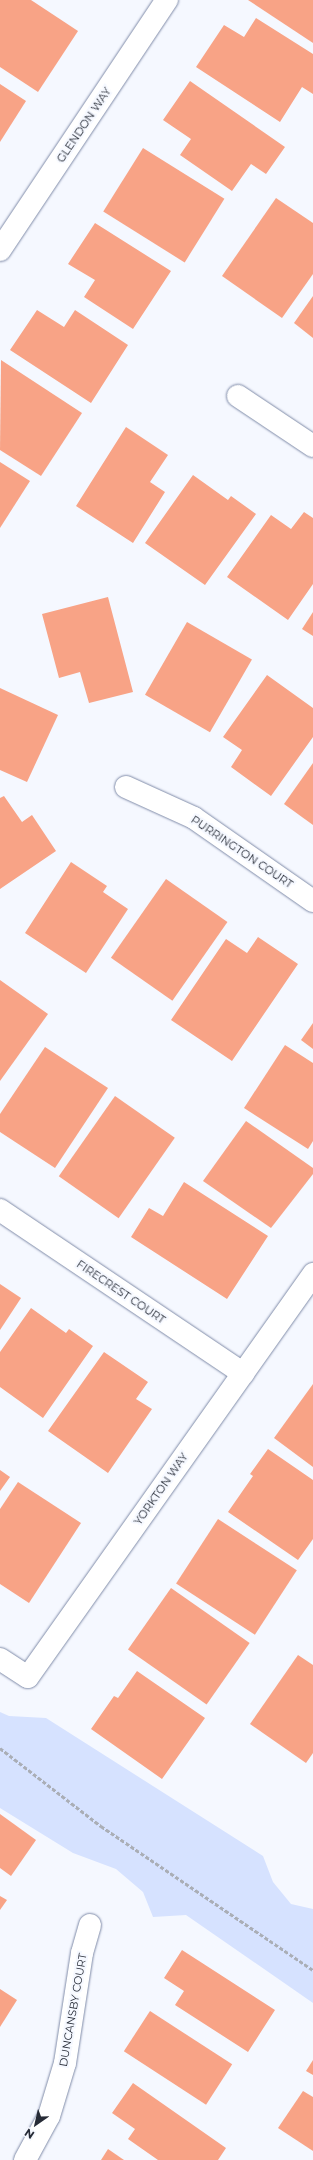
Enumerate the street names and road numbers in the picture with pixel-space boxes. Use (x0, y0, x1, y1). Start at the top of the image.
street label: GLENDON WAY (54, 85, 114, 165)
street label: PURRINGTON COURT (189, 813, 295, 891)
street label: FIRECREST COURT (74, 1257, 168, 1327)
street label: YORKTON WAY (131, 1451, 191, 1527)
street label: DUNCANSBY COURT (57, 1952, 89, 2068)

